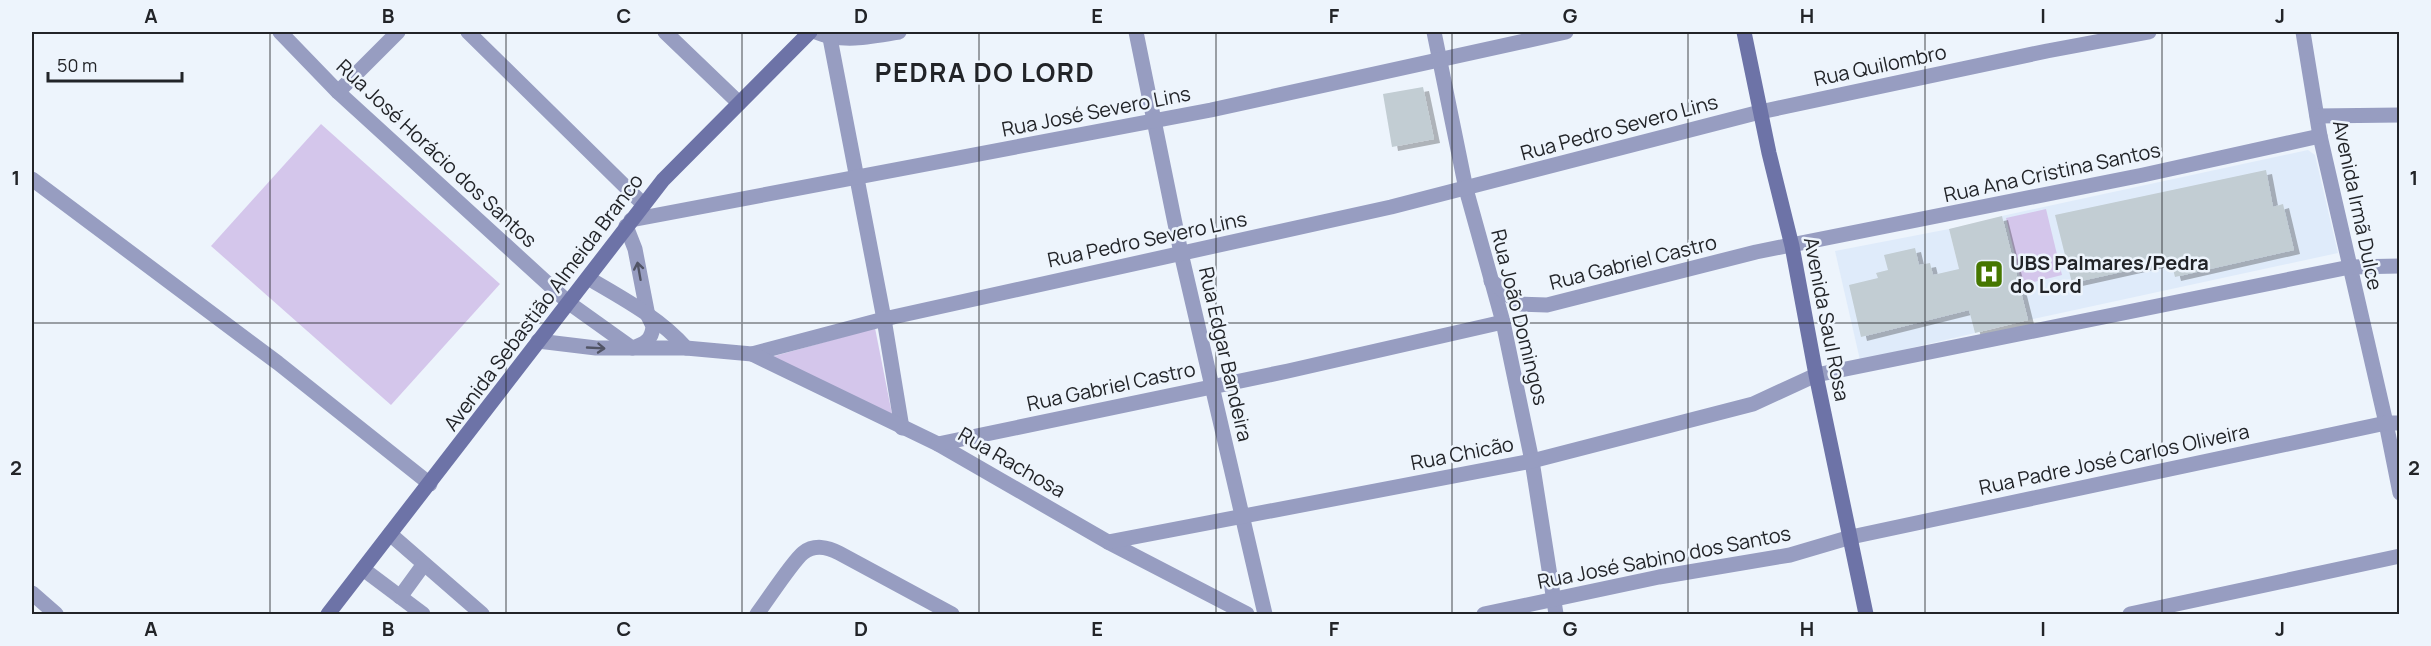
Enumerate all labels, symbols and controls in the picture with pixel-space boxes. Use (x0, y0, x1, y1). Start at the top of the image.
text: A (144, 2, 158, 29)
text: B (382, 2, 395, 29)
text: C (617, 2, 631, 29)
text: D (854, 2, 868, 29)
text: E (1091, 2, 1103, 29)
text: F (1329, 2, 1340, 29)
text: G (1563, 2, 1578, 29)
text: H (1800, 2, 1814, 29)
text: I (2040, 2, 2046, 29)
text: J (2275, 2, 2285, 29)
street label: Rua Quilombro (1811, 38, 1949, 92)
scale bar (48, 45, 182, 83)
text: 50 m (57, 53, 97, 77)
street label: Rua José Horácio dos Santos (331, 53, 543, 253)
district label: PEDRA DO LORD (875, 54, 1095, 90)
street label: Rua José Severo Lins (999, 79, 1193, 143)
street label: Rua Pedro Severo Lins (1517, 88, 1721, 166)
street label: Avenida Irmã Dulce (2327, 118, 2389, 292)
street label: Rua Ana Cristina Santos (1941, 136, 2163, 208)
text: 1 (12, 164, 20, 191)
text: 1 (2410, 164, 2418, 191)
street label: Avenida Sebastião Almeida Branco (437, 168, 649, 436)
street label: Rua Pedro Severo Lins (1045, 205, 1249, 273)
street label: Rua João Domingos (1485, 226, 1555, 408)
street label: Rua Gabriel Castro (1546, 228, 1720, 296)
street label: Avenida Saul Rosa (1798, 235, 1856, 403)
place label: UBS Palmares/Pedra do Lord (2010, 249, 2209, 299)
hospital icon: UBS Palmares/Pedra do Lord (1973, 258, 2005, 290)
one-way arrow (633, 261, 644, 281)
street label: Rua Edgar Bandeira (1193, 264, 1259, 444)
one-way arrow (585, 342, 605, 353)
street label: Rua Gabriel Castro (1024, 355, 1198, 417)
street label: Rua Padre José Carlos Oliveira (1976, 417, 2252, 501)
street label: Rua Rachosa (953, 420, 1071, 504)
street label: Rua Chicão (1408, 430, 1516, 476)
text: 2 (10, 454, 22, 481)
text: 2 (2408, 454, 2420, 481)
street label: Rua José Sabino dos Santos (1535, 519, 1793, 595)
text: A (144, 615, 158, 642)
text: B (382, 615, 395, 642)
text: C (617, 615, 631, 642)
text: D (854, 615, 868, 642)
text: E (1091, 615, 1103, 642)
text: F (1329, 615, 1340, 642)
text: G (1563, 615, 1578, 642)
text: H (1800, 615, 1814, 642)
text: I (2040, 615, 2046, 642)
text: J (2275, 615, 2285, 642)

